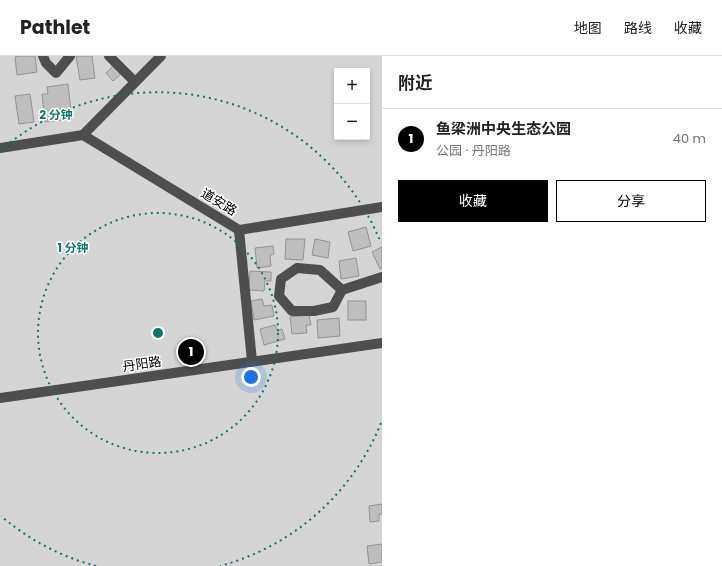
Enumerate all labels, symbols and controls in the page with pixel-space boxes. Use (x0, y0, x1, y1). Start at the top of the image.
text: Pathlet (20, 14, 90, 41)
text: 地图 (574, 18, 602, 38)
text: 路线 (624, 18, 652, 38)
text: 收藏 (674, 18, 702, 38)
map controls (334, 68, 370, 140)
button: + (334, 68, 370, 104)
text: 附近 (398, 71, 432, 95)
button: − (334, 104, 370, 140)
text: 2 分钟 (39, 106, 73, 123)
text: 鱼梁洲中央生态公园 (436, 118, 571, 139)
text: 1 (409, 129, 413, 148)
text: 40 m (673, 129, 706, 148)
text: 公园 · 丹阳路 (436, 141, 511, 160)
button: 收藏 (398, 180, 548, 222)
button: 分享 (556, 180, 706, 222)
street label: 道安路 (197, 184, 241, 220)
text: 1 分钟 (57, 239, 89, 256)
centre of rings (151, 326, 165, 340)
pin: 1 (178, 337, 204, 367)
street label: 丹阳路 (121, 352, 163, 376)
your location (241, 367, 261, 387)

